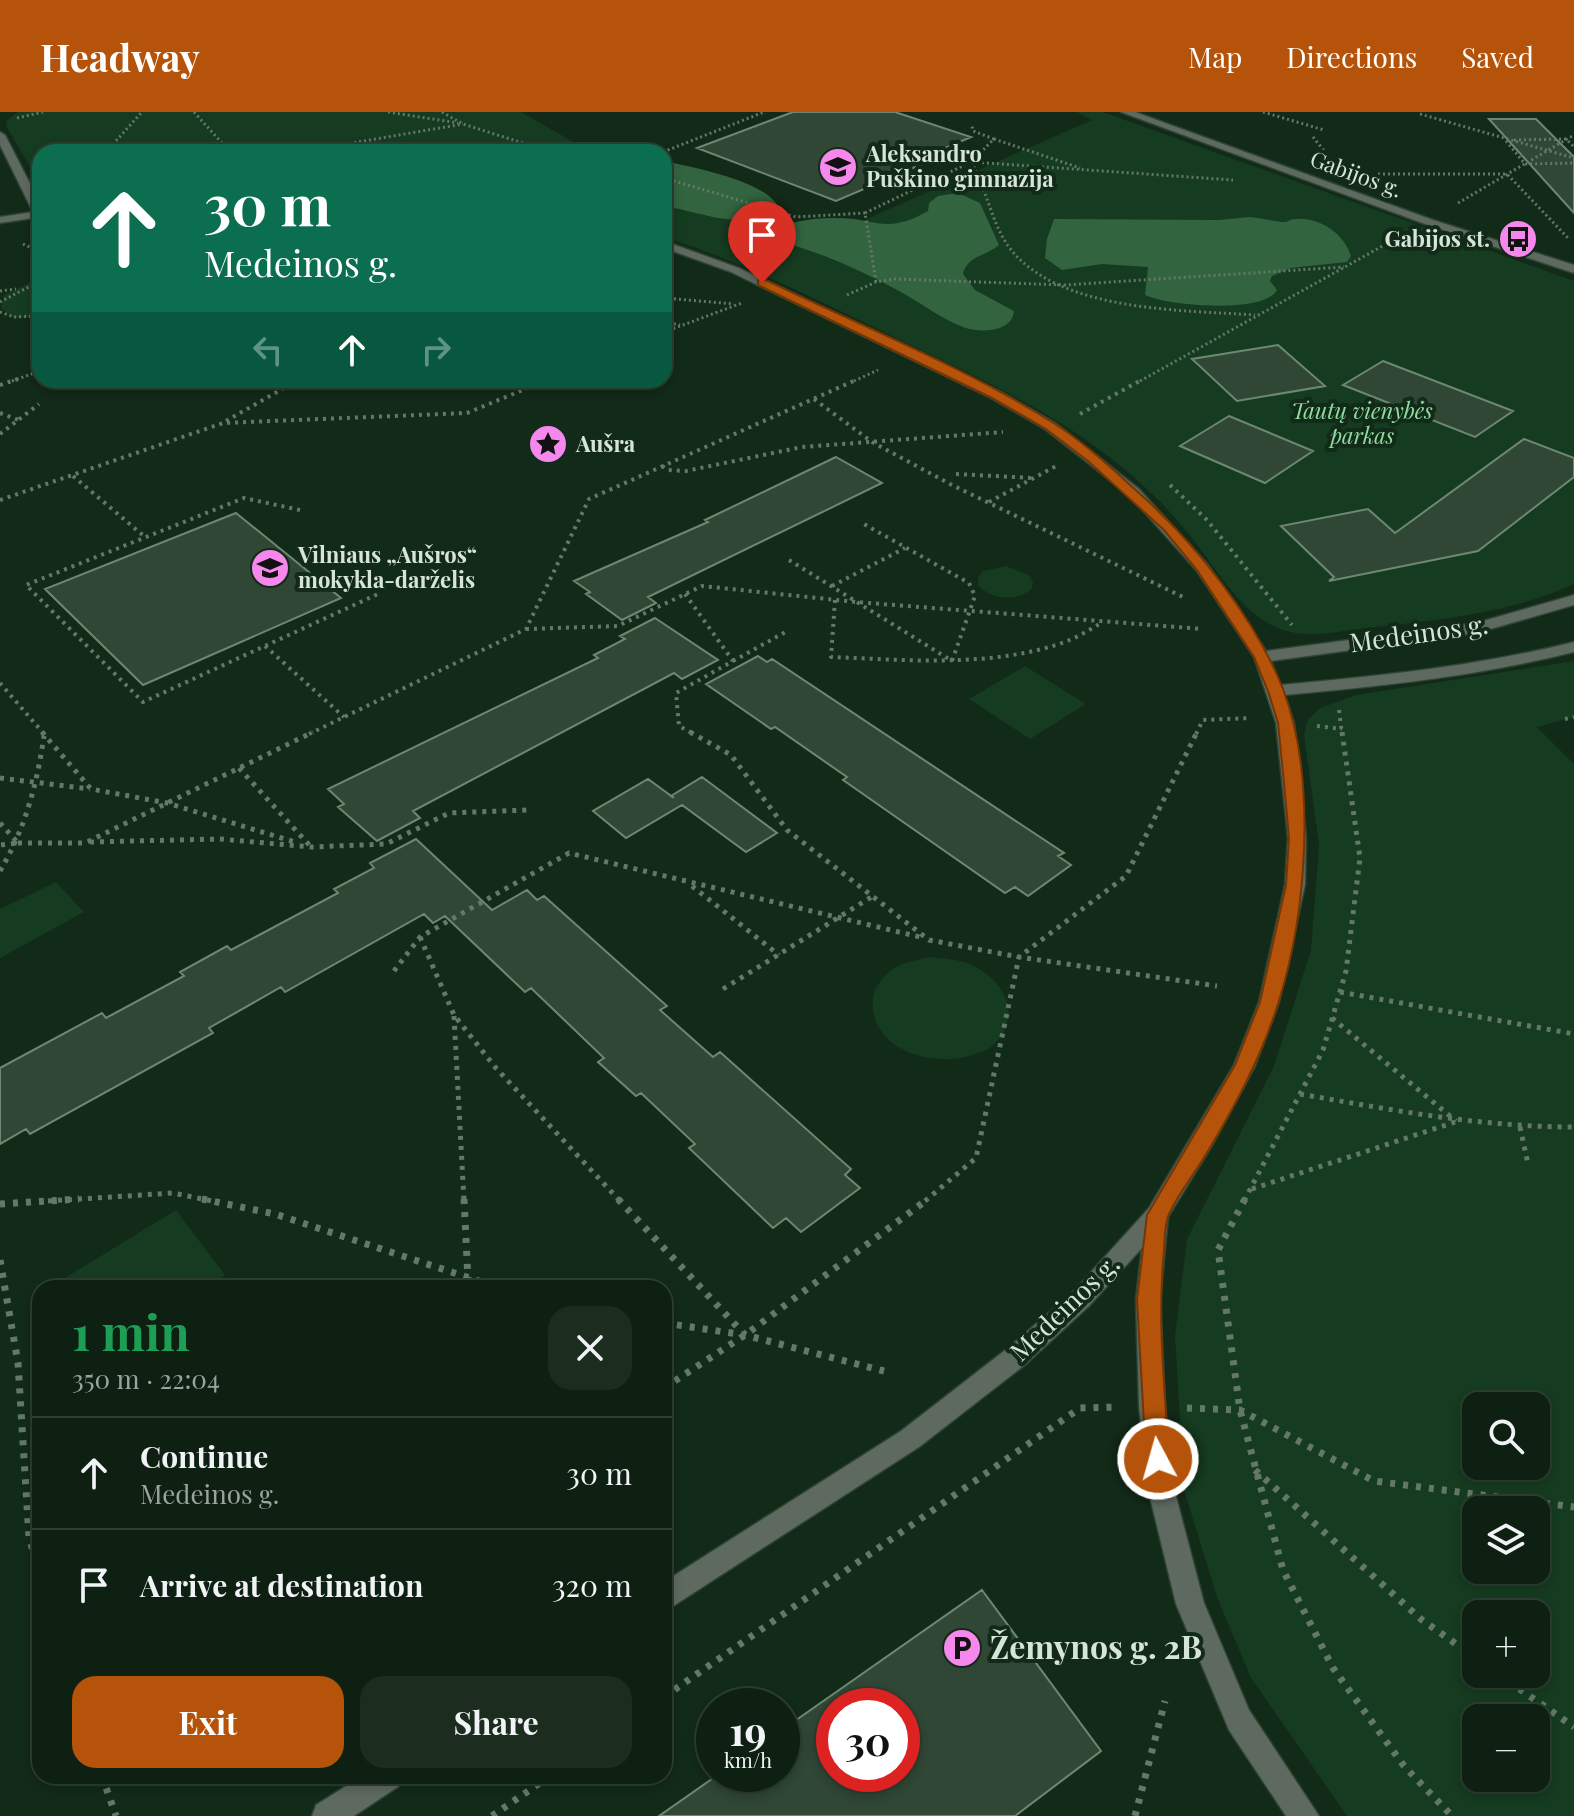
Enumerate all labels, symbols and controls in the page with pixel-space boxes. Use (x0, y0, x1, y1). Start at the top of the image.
text: Headway (40, 31, 200, 82)
text: Map (1188, 38, 1242, 75)
text: Directions (1286, 38, 1417, 75)
text: Saved (1461, 38, 1534, 75)
place label: Aleksandro Puškino gimnazija (865, 138, 1054, 193)
street label: Gabijos g. (1306, 143, 1406, 203)
school or university icon: Aleksandro Puškino gimnazija (817, 146, 859, 188)
text: 30 m (204, 166, 331, 241)
icon: ahead (72, 176, 176, 280)
pin (728, 201, 796, 283)
icon: arrive (740, 213, 784, 257)
bus stop icon: Gabijos st. (1497, 218, 1539, 260)
place label: Gabijos st. (1385, 223, 1490, 253)
text: Medeinos g. (204, 238, 397, 286)
icon: left (246, 328, 290, 372)
icon: ahead (330, 328, 374, 372)
icon: right (414, 328, 458, 372)
park label: Tautų vienybės parkas (1291, 395, 1433, 450)
place icon: Aušra (527, 423, 569, 465)
place label: Aušra (575, 428, 636, 458)
place label: Vilniaus „Aušros“ mokykla-darželis (297, 539, 477, 594)
school or university icon: Vilniaus „Aušros“ mokykla-darželis (249, 547, 291, 589)
street label: Medeinos g. (1347, 605, 1490, 660)
street label: Medeinos g. (1002, 1246, 1126, 1368)
text: 1 min (72, 1299, 190, 1363)
button: close (548, 1306, 632, 1390)
text: 350 m · 22:04 (72, 1361, 220, 1396)
map controls (1462, 1392, 1550, 1792)
button: search (1462, 1392, 1550, 1480)
position arrow (1116, 1417, 1200, 1501)
text: Continue (140, 1436, 268, 1476)
icon: ahead (72, 1451, 116, 1495)
text: 30 m (566, 1453, 632, 1493)
text: Medeinos g. (140, 1476, 279, 1511)
button: layers (1462, 1496, 1550, 1584)
icon: arrive (72, 1563, 116, 1607)
text: Arrive at destination (140, 1565, 423, 1605)
text: 320 m (552, 1565, 632, 1605)
button: + (1462, 1600, 1550, 1688)
place label: Žemynos g. 2B (990, 1624, 1202, 1667)
parking icon: Žemynos g. 2B (941, 1627, 983, 1669)
button: Exit (72, 1676, 344, 1768)
button: Share (360, 1676, 632, 1768)
speed limit sign: 30 (816, 1688, 920, 1792)
text: 19 (729, 1703, 767, 1756)
button: − (1462, 1704, 1550, 1792)
text: km/h (724, 1746, 772, 1773)

